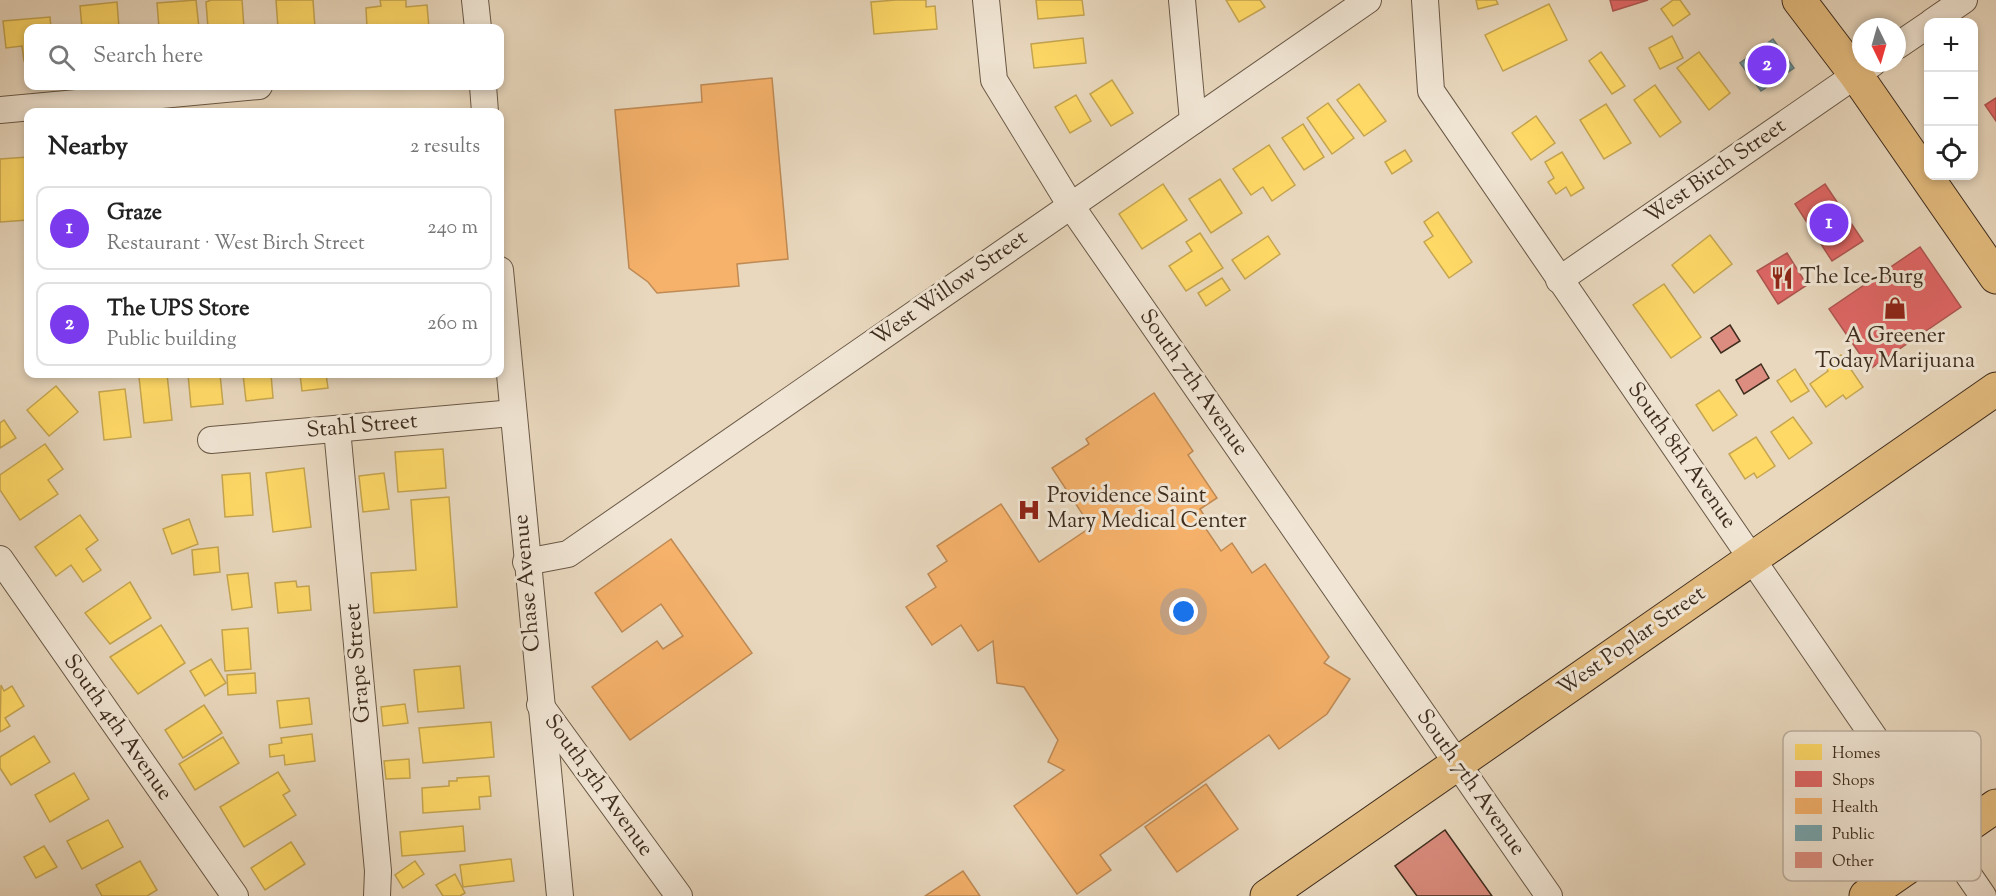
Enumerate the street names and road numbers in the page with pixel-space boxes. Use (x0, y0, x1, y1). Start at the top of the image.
street label: West Birch Street (1639, 111, 1794, 233)
street label: West Willow Street (865, 223, 1035, 355)
street label: South 7th Avenue (1130, 303, 1256, 463)
street label: South 8th Avenue (1618, 376, 1744, 536)
street label: Stahl Street (305, 406, 419, 448)
street label: Chase Avenue (506, 513, 550, 653)
street label: West Poplar Street (1551, 579, 1713, 705)
street label: Grape Street (338, 601, 380, 724)
street label: South 4th Avenue (54, 648, 180, 808)
street label: South 7th Avenue (1407, 703, 1533, 863)
street label: South 5th Avenue (535, 708, 661, 864)

